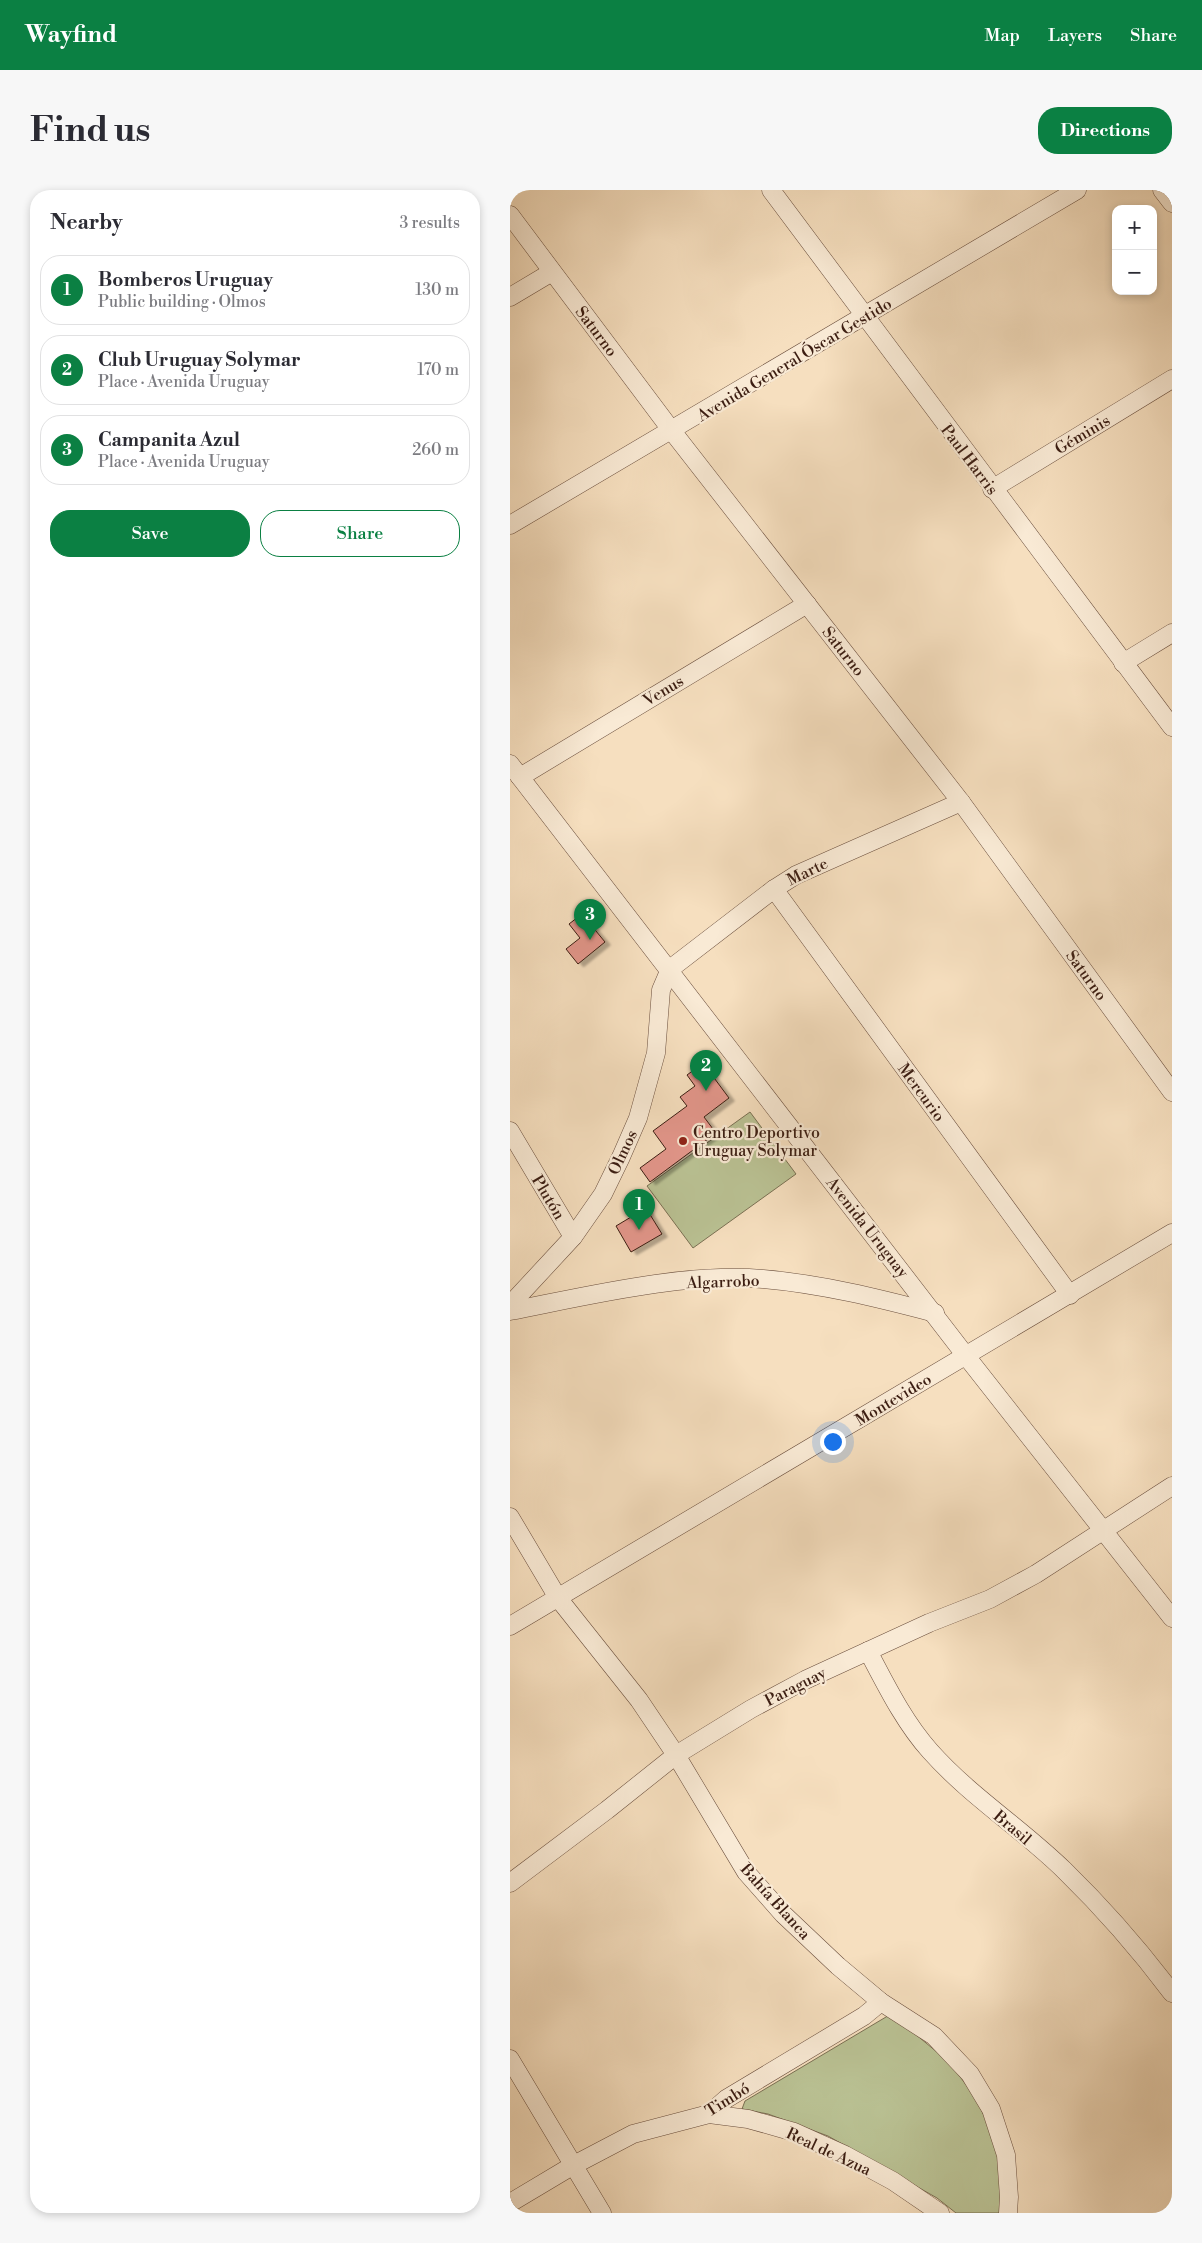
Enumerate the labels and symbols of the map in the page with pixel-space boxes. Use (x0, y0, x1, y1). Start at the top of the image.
street label: Avenida General Óscar Gestido (692, 292, 896, 427)
street label: Saturno (571, 303, 622, 361)
street label: Géminis (1051, 411, 1114, 459)
street label: Paul Harris (936, 420, 1002, 499)
street label: Saturno (818, 623, 869, 681)
street label: Venus (639, 671, 687, 711)
street label: Marte (784, 853, 831, 890)
pin: 3 (574, 899, 606, 940)
street label: Saturno (1061, 946, 1111, 1005)
pin: 2 (690, 1050, 722, 1091)
street label: Mercurio (893, 1059, 949, 1126)
place label: Centro Deportivo Uruguay Solymar (693, 1123, 820, 1161)
street label: Olmos (604, 1127, 642, 1178)
marker: Centro Deportivo Uruguay Solymar (677, 1135, 689, 1147)
street label: Plutón (527, 1171, 570, 1224)
street label: Avenida Uruguay (821, 1172, 913, 1282)
pin: 1 (623, 1189, 655, 1230)
street label: Algarrobo (685, 1271, 760, 1293)
street label: Montevideo (852, 1369, 935, 1430)
your location (820, 1429, 846, 1455)
street label: Paraguay (761, 1663, 830, 1711)
street label: Brasil (989, 1806, 1036, 1849)
street label: Bahía Blanca (735, 1859, 815, 1944)
street label: Timbó (702, 2078, 753, 2121)
street label: Real de Azua (783, 2124, 875, 2181)

